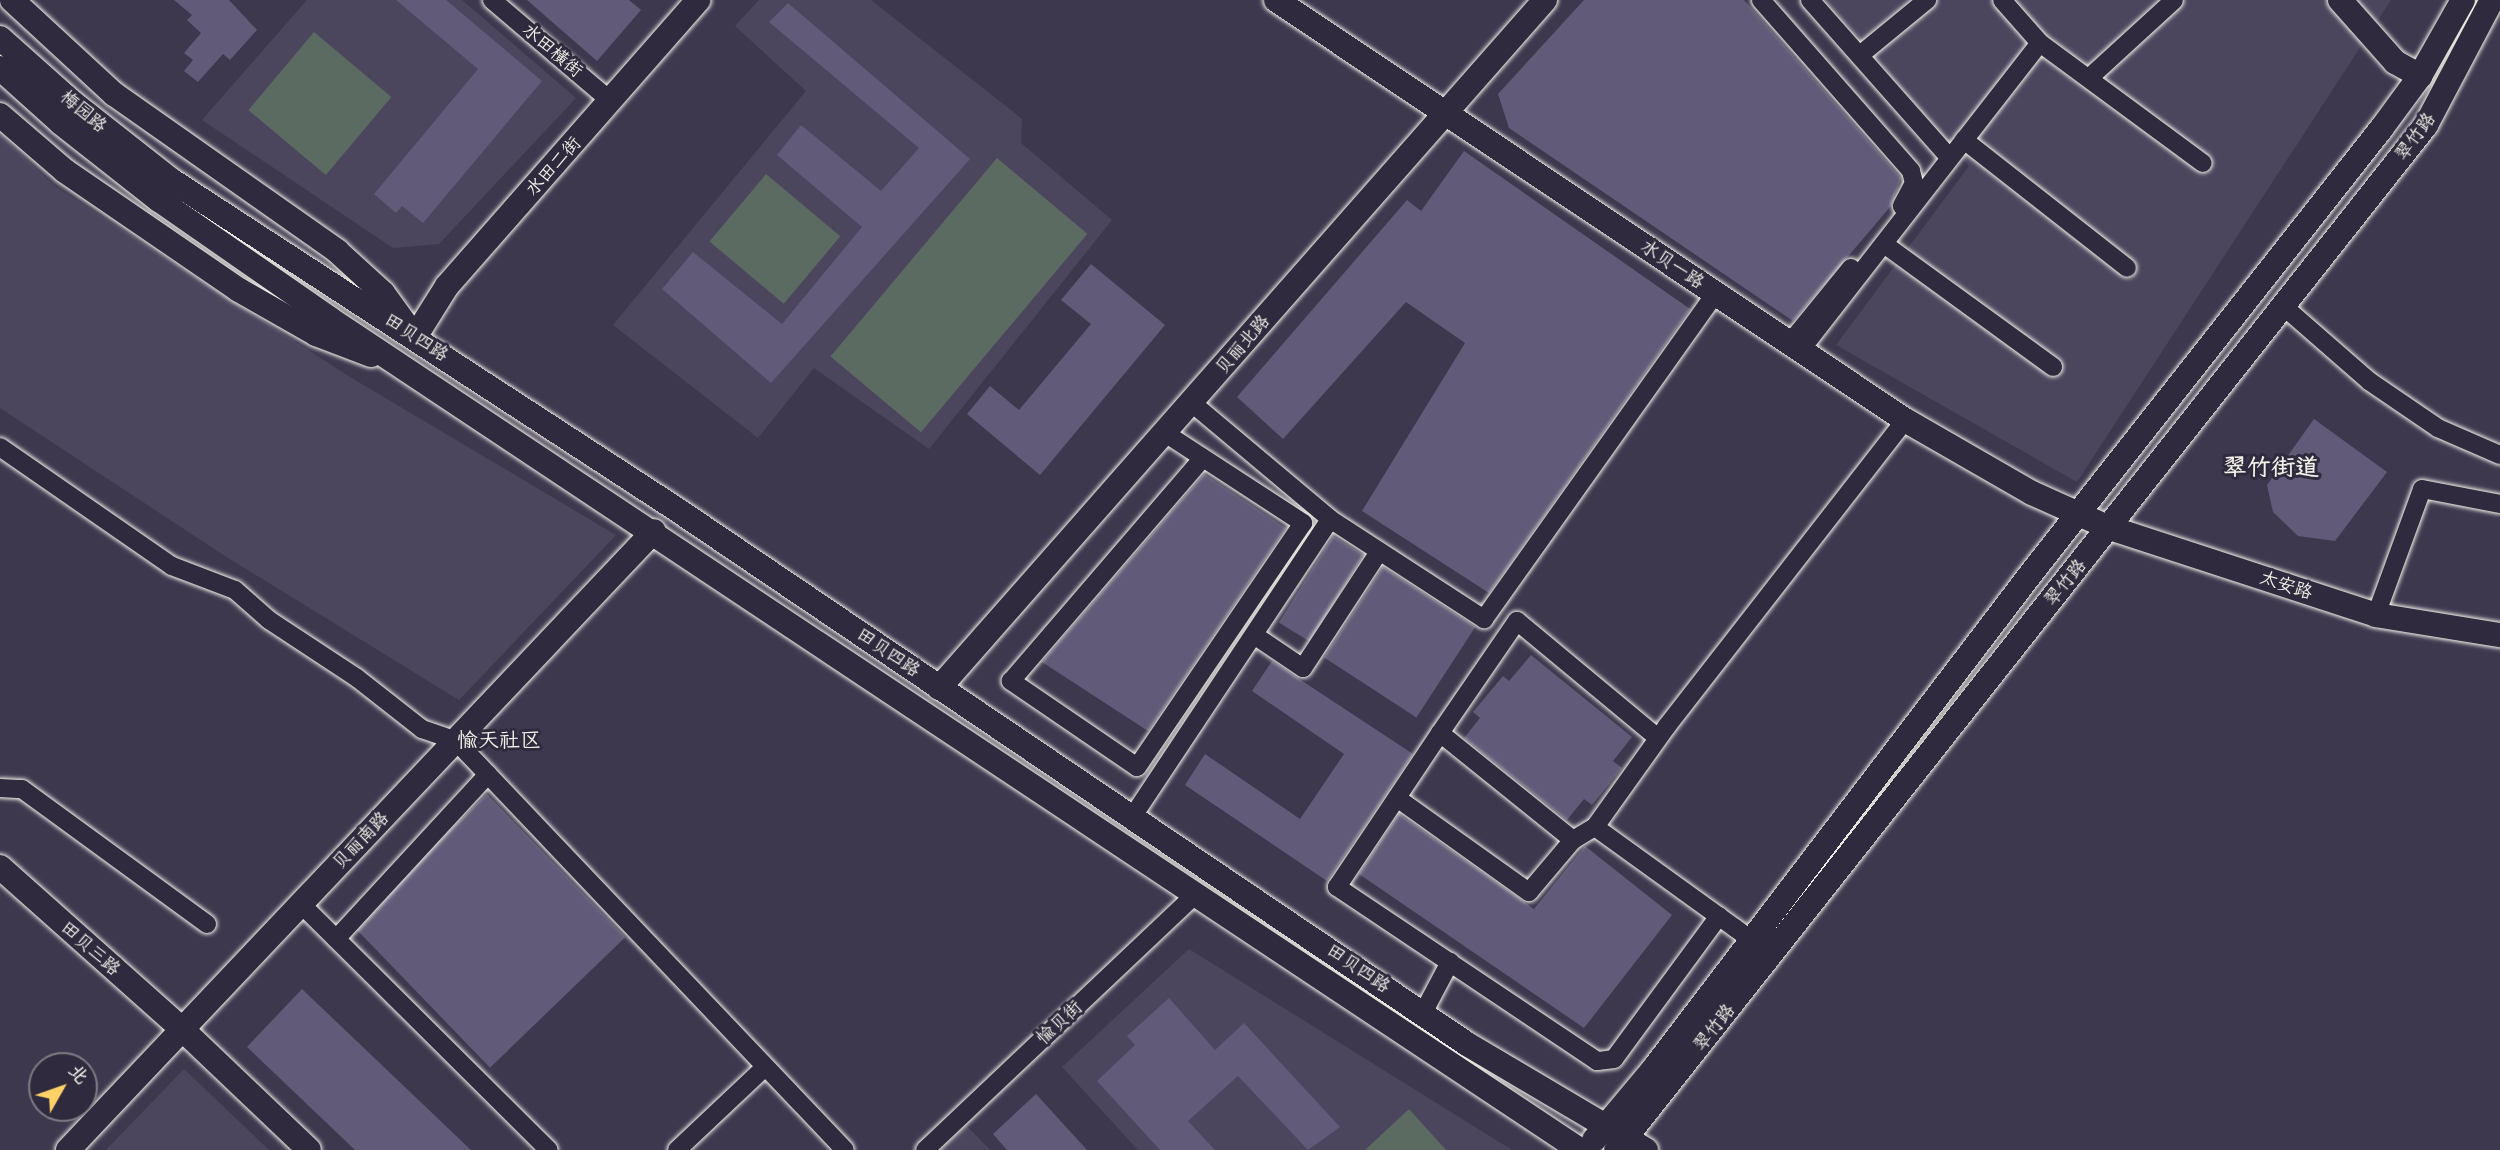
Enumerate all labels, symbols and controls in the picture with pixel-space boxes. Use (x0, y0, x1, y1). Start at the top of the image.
street label: 水田横街 (517, 20, 587, 82)
street label: 梅园路 (55, 86, 111, 138)
street label: 翠竹路 (2391, 109, 2441, 165)
street label: 水田二街 (522, 133, 586, 201)
street label: 水贝一路 (1636, 236, 1708, 294)
street label: 田贝四路 (380, 309, 452, 367)
street label: 贝丽北路 (1211, 311, 1275, 379)
district label: 翠竹街道 (2223, 454, 2319, 482)
street label: 翠竹路 (2041, 555, 2091, 611)
street label: 太安路 (2257, 567, 2315, 605)
street label: 田贝四路 (852, 624, 924, 682)
district label: 愉天社区 (457, 728, 541, 754)
street label: 贝丽南路 (328, 808, 394, 874)
street label: 田贝三路 (56, 917, 124, 981)
street label: 田贝四路 (1322, 940, 1394, 998)
street label: 愉贝街 (1033, 997, 1087, 1049)
street label: 翠竹路 (1690, 1000, 1740, 1056)
north arrow (28, 1052, 98, 1122)
text: 北 (63, 1060, 93, 1089)

